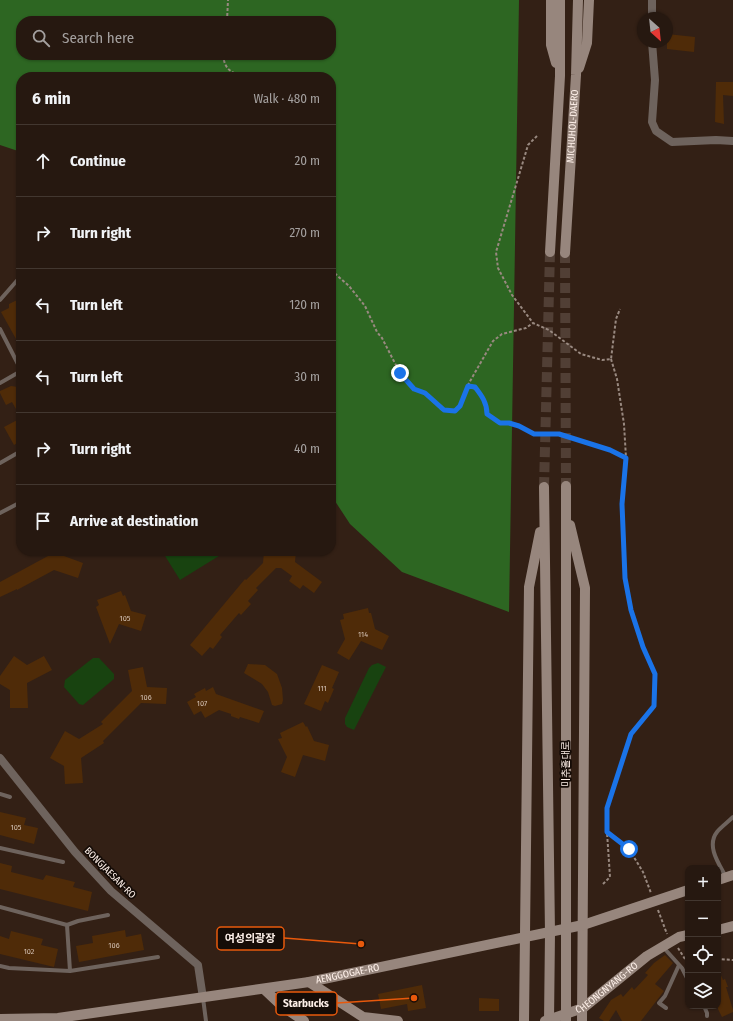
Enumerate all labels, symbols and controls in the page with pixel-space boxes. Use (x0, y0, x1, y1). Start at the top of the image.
north arrow (637, 12, 673, 48)
search box (16, 16, 336, 60)
icon: search (30, 27, 52, 49)
text: Search here (62, 29, 134, 47)
text: 6 min (32, 88, 71, 109)
street label: MICHUHOL-DAERO (565, 89, 581, 163)
text: Walk · 480 m (253, 91, 320, 106)
icon: ahead (32, 150, 54, 172)
text: Continue (70, 152, 126, 170)
text: 20 m (294, 153, 320, 168)
icon: right (32, 222, 54, 244)
text: Turn right (70, 224, 131, 242)
text: 270 m (289, 225, 320, 240)
icon: left (32, 294, 54, 316)
text: Turn left (70, 296, 123, 314)
text: 120 m (289, 297, 320, 312)
route end (391, 364, 409, 382)
icon: left (32, 366, 54, 388)
text: Turn left (70, 368, 123, 386)
text: 30 m (294, 369, 320, 384)
icon: right (32, 438, 54, 460)
text: Turn right (70, 440, 131, 458)
text: 40 m (294, 441, 320, 456)
icon: arrive (32, 510, 54, 532)
text: Arrive at destination (70, 512, 198, 530)
house number: 105 (120, 614, 131, 623)
house number: 114 (358, 630, 368, 639)
house number: 111 (317, 684, 327, 693)
house number: 106 (140, 693, 152, 702)
house number: 107 (197, 699, 208, 708)
street label: 미추홀대로 (560, 741, 572, 787)
house number: 105 (11, 823, 22, 832)
route start (620, 840, 638, 858)
street label: BONGJAESAN-RO (82, 845, 138, 901)
map controls (685, 865, 721, 1009)
button: + (685, 865, 721, 901)
button: − (685, 901, 721, 937)
callout: 여성의광장 (217, 927, 284, 950)
text: 여성의광장 (225, 932, 275, 945)
button: locate (685, 937, 721, 973)
house number: 106 (108, 941, 120, 950)
house number: 102 (24, 947, 35, 956)
street label: CHEONGNYANG-RO (574, 960, 641, 1016)
street label: AENGGOGAE-RO (315, 962, 380, 986)
button: layers (685, 973, 721, 1009)
callout: Starbucks (276, 992, 337, 1015)
text: Starbucks (283, 997, 329, 1010)

